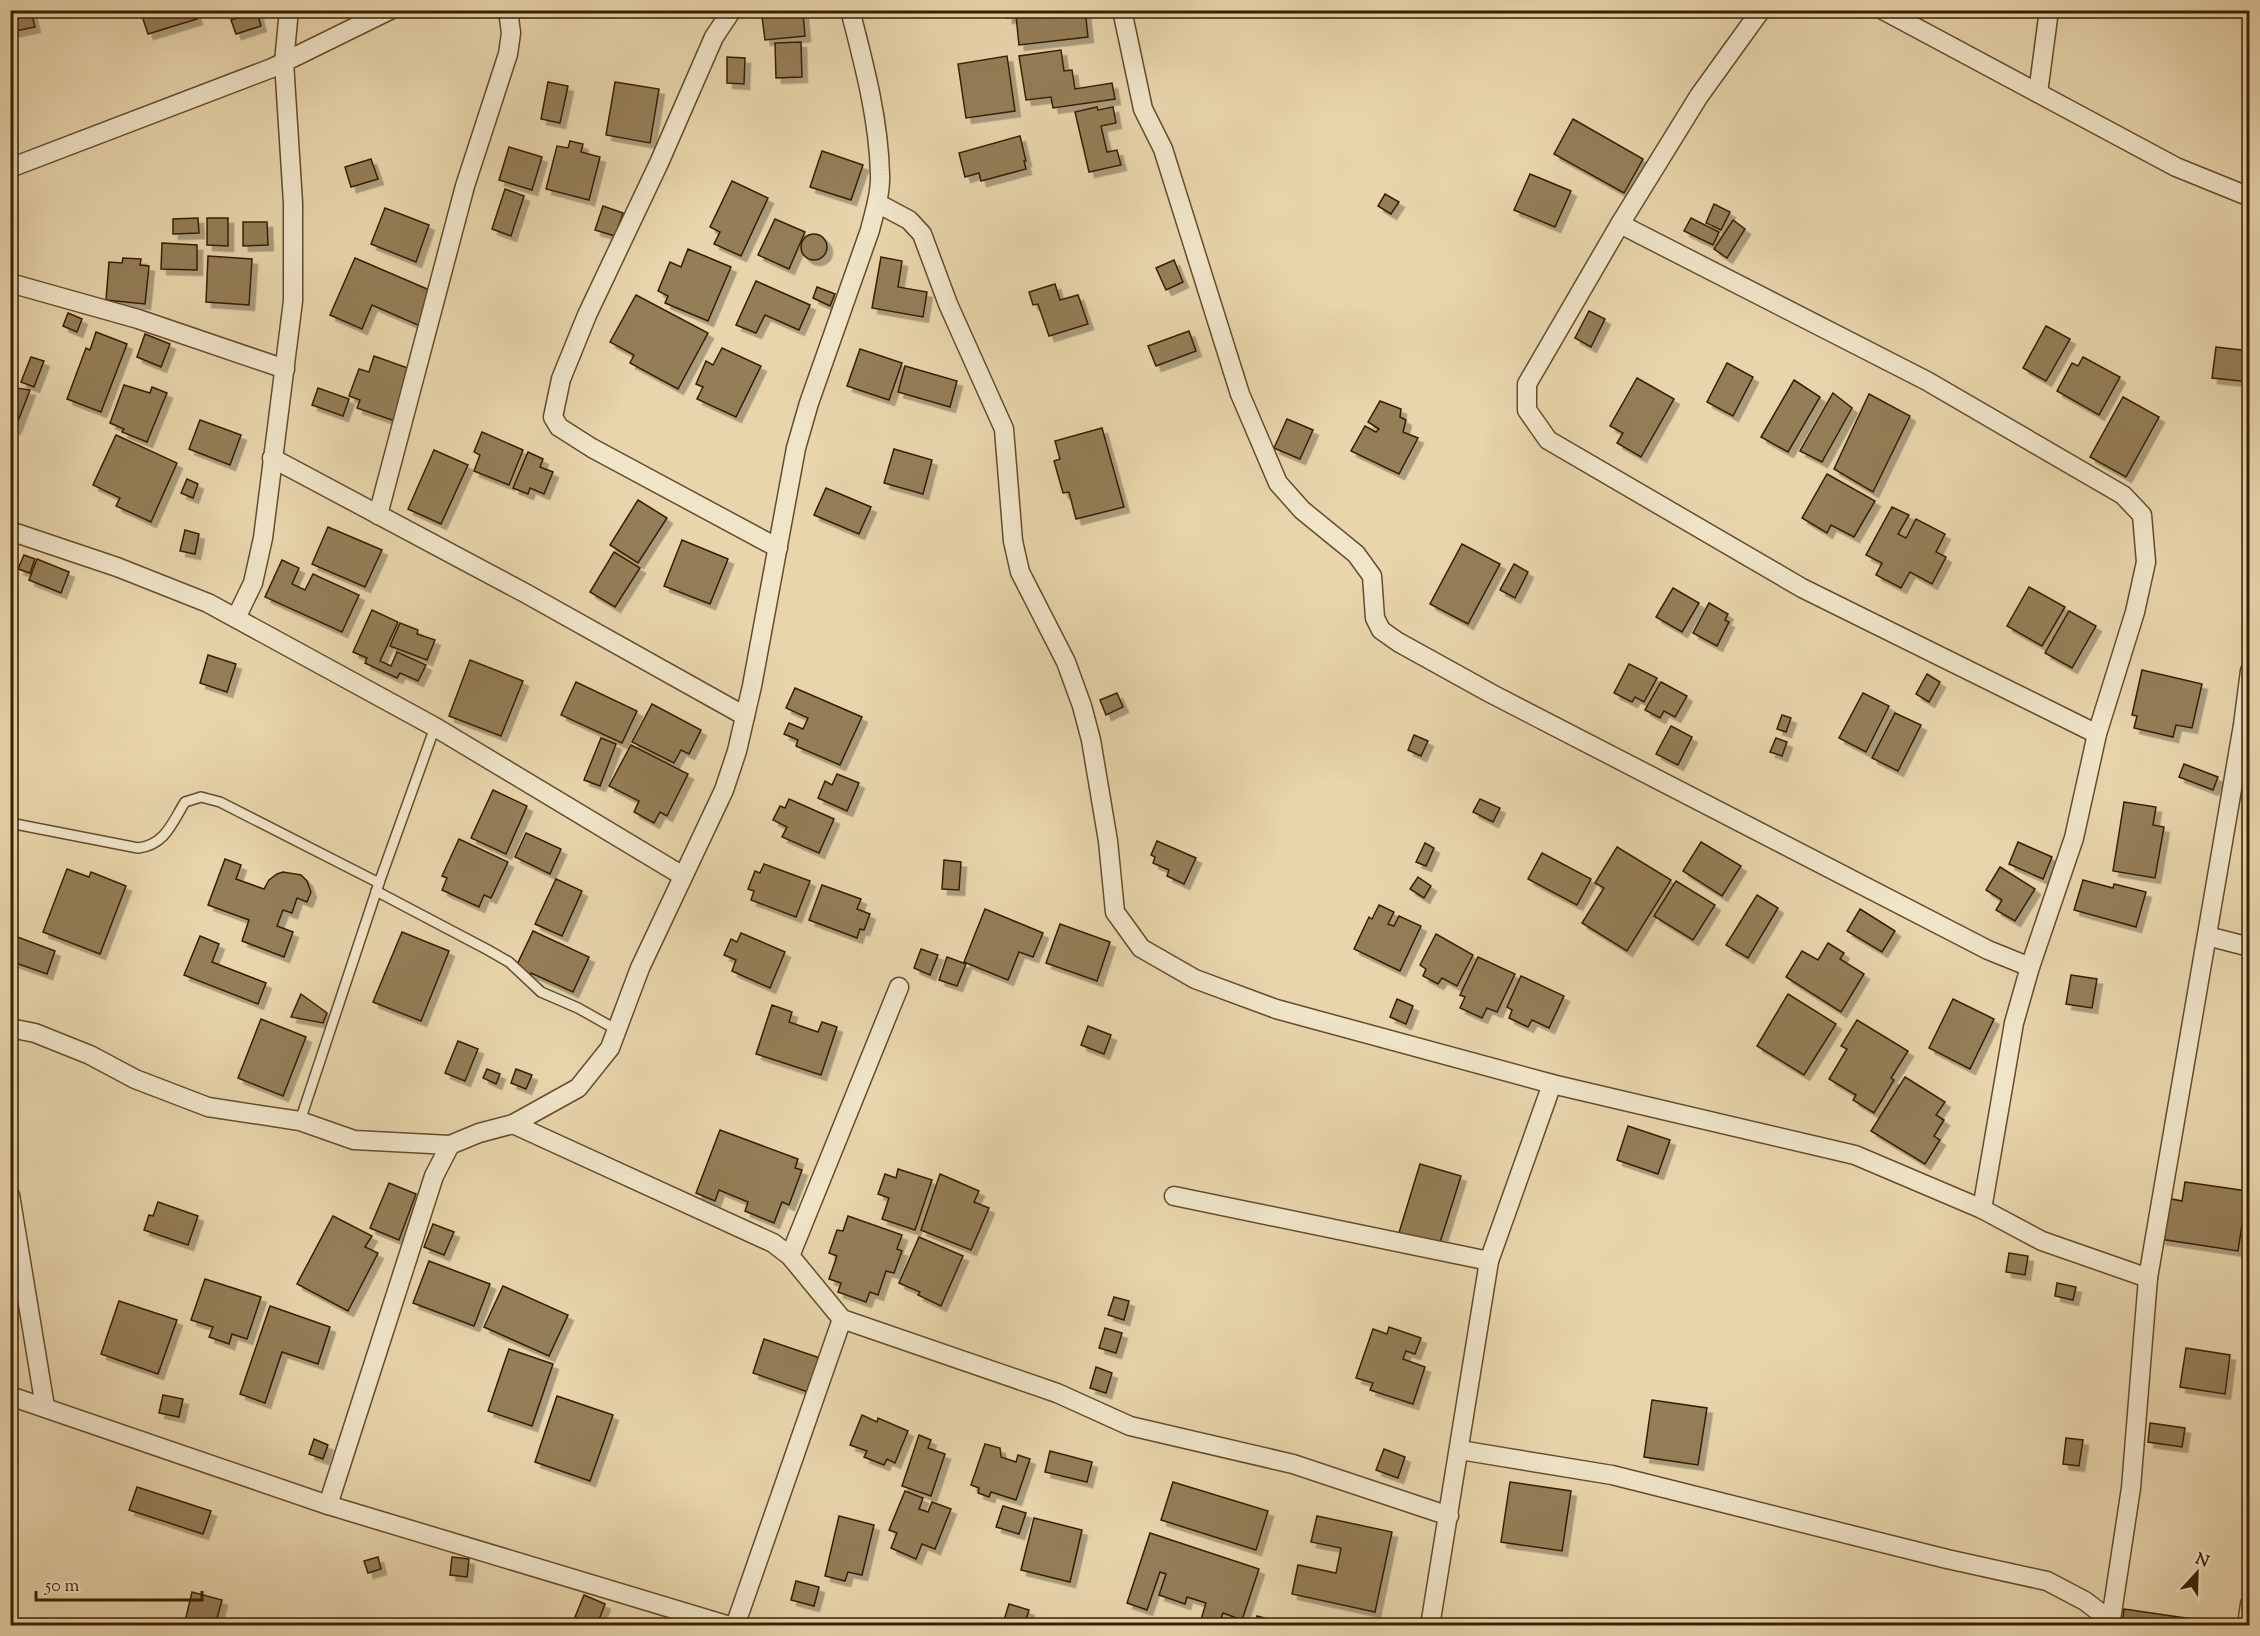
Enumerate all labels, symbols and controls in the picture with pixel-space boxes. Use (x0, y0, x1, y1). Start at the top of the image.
north arrow (2167, 1543, 2227, 1603)
text: N (2191, 1548, 2212, 1575)
scale bar (36, 1564, 202, 1602)
text: 50 m (44, 1574, 80, 1600)

